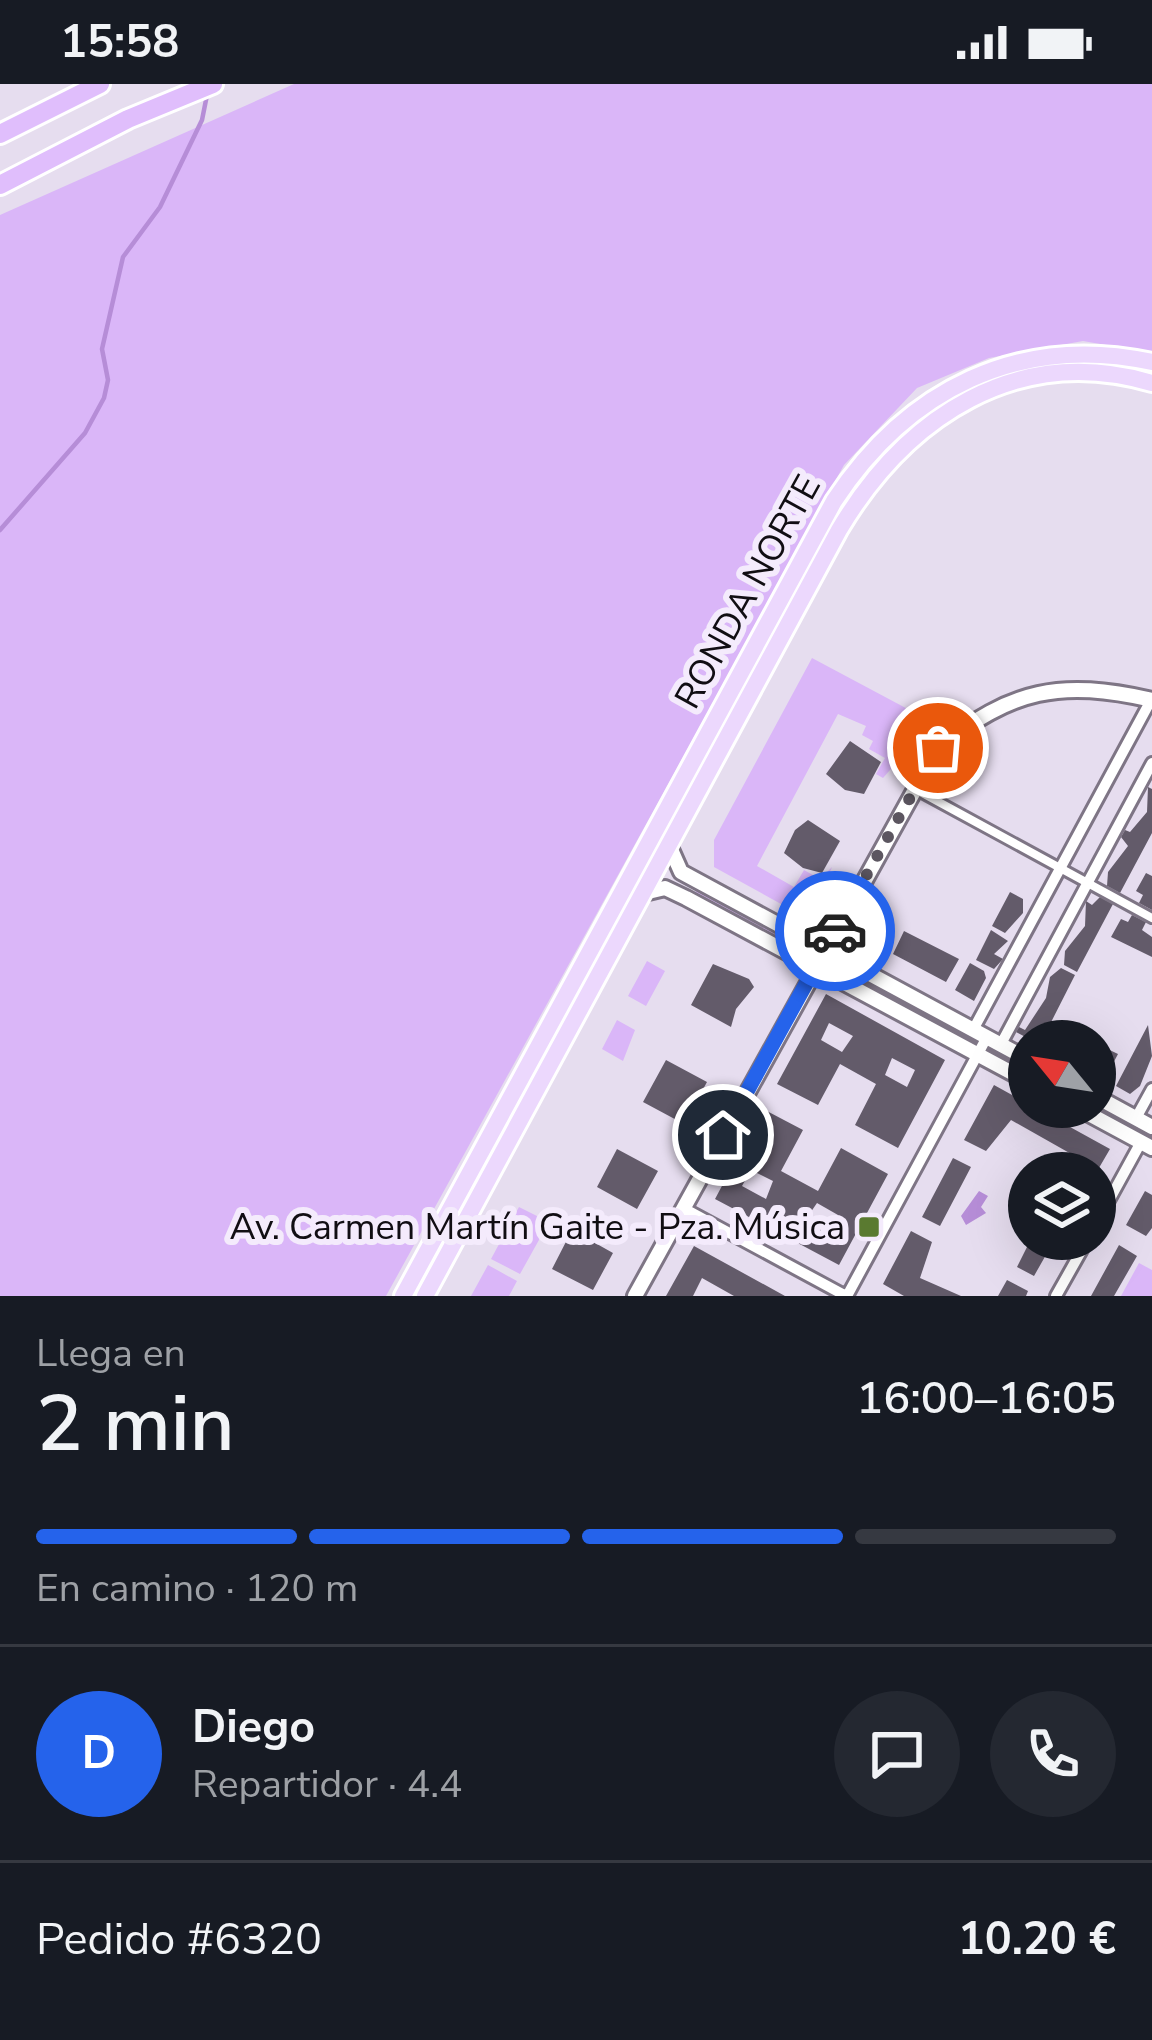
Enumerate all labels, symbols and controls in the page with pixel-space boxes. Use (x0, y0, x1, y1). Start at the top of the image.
text: 15:58 (60, 12, 179, 73)
street label: RONDA NORTE (663, 466, 833, 718)
pin (887, 697, 989, 799)
icon: bag (905, 715, 971, 781)
courier (775, 871, 895, 991)
icon: car (802, 898, 868, 964)
north arrow (1008, 1020, 1116, 1128)
map controls (1008, 1020, 1116, 1260)
pin (672, 1084, 774, 1186)
icon: home (690, 1102, 756, 1168)
button: layers (1008, 1152, 1116, 1260)
place label: Av. Carmen Martín Gaite - Pza. Música (230, 1203, 845, 1252)
marker: Av. Carmen Martín Gaite - Pza. Música (856, 1214, 882, 1240)
text: Llega en (36, 1327, 186, 1380)
text: 16:00–16:05 (856, 1368, 1116, 1429)
text: 2 min (36, 1371, 235, 1478)
text: En camino · 120 m (36, 1562, 358, 1615)
button: chat (834, 1691, 960, 1817)
button: phone (990, 1691, 1116, 1817)
text: Diego (192, 1697, 315, 1758)
text: D (82, 1723, 116, 1784)
text: Repartidor · 4.4 (192, 1758, 463, 1811)
text: Pedido #6320 (36, 1909, 322, 1970)
text: 10.20 € (958, 1909, 1116, 1970)

